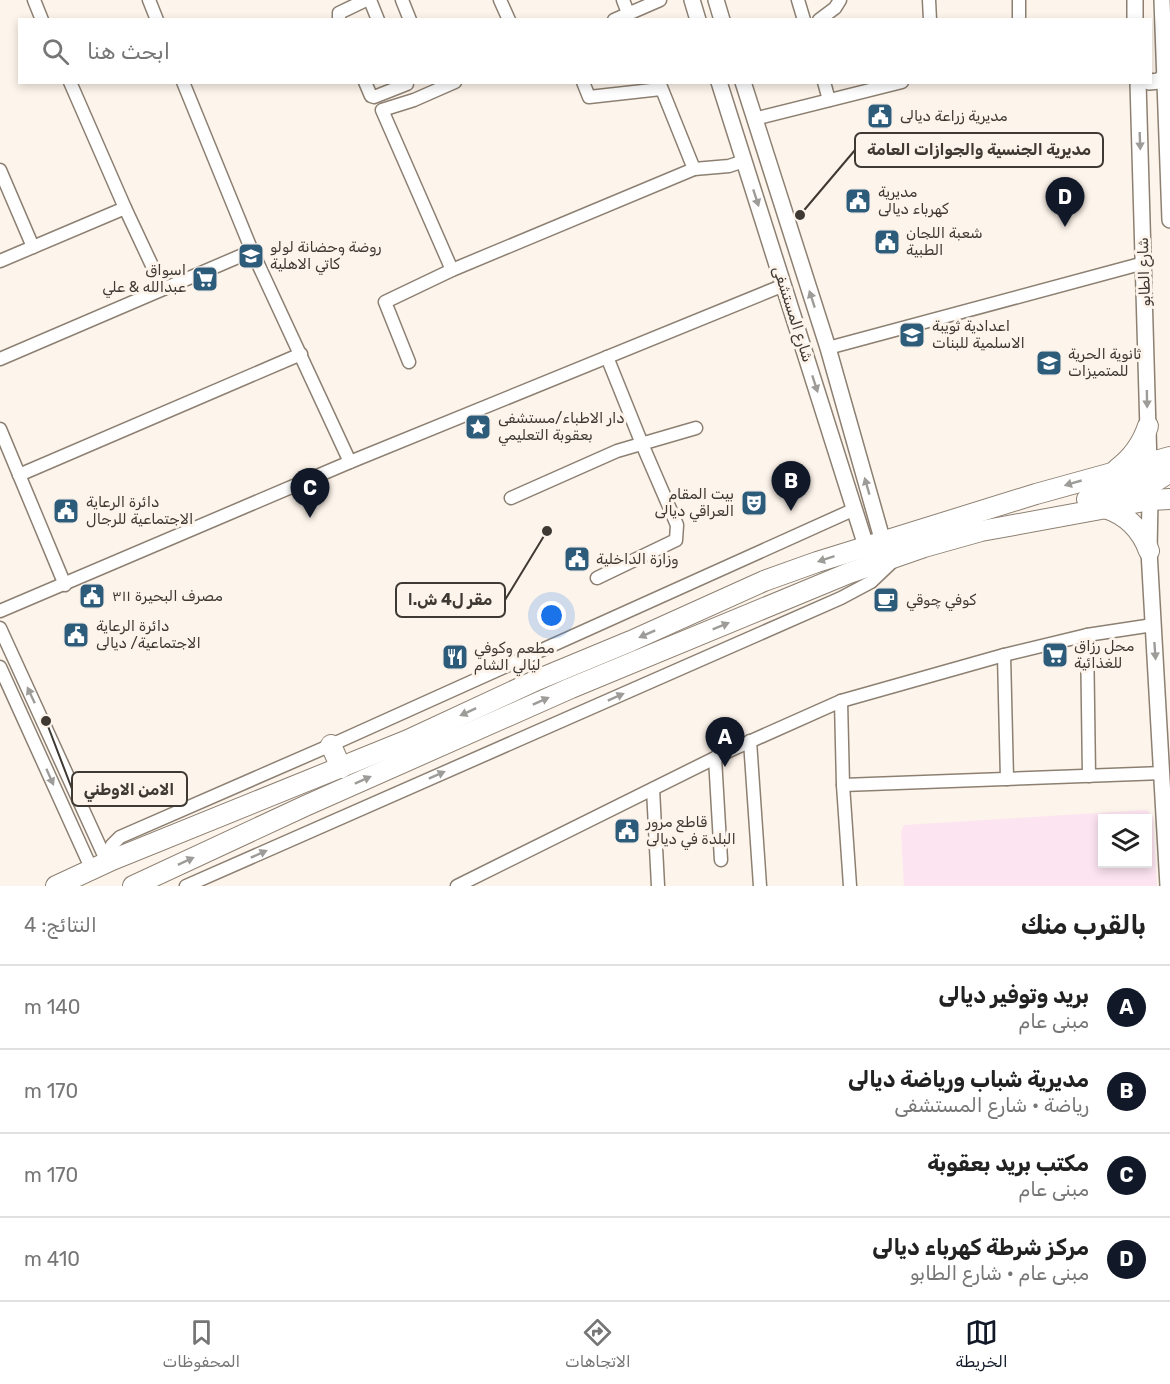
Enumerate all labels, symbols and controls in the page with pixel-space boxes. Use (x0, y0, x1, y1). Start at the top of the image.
search box (18, 18, 1152, 84)
icon: search (39, 35, 72, 68)
text: ابحث هنا (87, 38, 170, 65)
public building icon: مديرية زراعة ديالى (865, 101, 895, 131)
place label: مديرية زراعة ديالى (900, 107, 1008, 125)
one-way arrow (1135, 131, 1144, 150)
callout: مديرية الجنسية والجوازات العامة (855, 133, 1103, 167)
text: مديرية الجنسية والجوازات العامة (867, 140, 1091, 159)
pin: D (1046, 178, 1084, 227)
place label: مديرية كهرباء ديالى (878, 183, 949, 218)
public building icon: مديرية كهرباء ديالى (843, 186, 873, 216)
one-way arrow (752, 189, 761, 207)
place label: شعبة اللجان الطبية (906, 224, 983, 259)
public building icon: شعبة اللجان الطبية (872, 227, 902, 257)
street label: شارع الطابو (1134, 237, 1156, 307)
place label: روضة وحضانة لولو كاتي الاهلية (270, 238, 382, 276)
school or university icon: روضة وحضانة لولو كاتي الاهلية (236, 241, 266, 271)
place label: اسواق عبدالله & علي (102, 261, 186, 299)
supermarket icon: اسواق عبدالله & علي (190, 264, 220, 294)
street label: شارع المستشفى (767, 264, 817, 365)
one-way arrow (807, 290, 817, 308)
place label: اعدادية ثويبة الاسلمية للبنات (932, 317, 1025, 352)
school or university icon: اعدادية ثويبة الاسلمية للبنات (897, 320, 927, 350)
place label: ثانوية الحرية للمتميزات (1068, 345, 1141, 380)
school or university icon: ثانوية الحرية للمتميزات (1034, 348, 1064, 378)
one-way arrow (811, 375, 820, 393)
one-way arrow (1142, 389, 1152, 408)
place label: دار الاطباء/مستشفى بعقوبة التعليمي (498, 409, 625, 447)
place icon: دار الاطباء/مستشفى بعقوبة التعليمي (463, 412, 493, 442)
pin: B (772, 462, 810, 511)
pin: C (290, 468, 330, 518)
one-way arrow (862, 477, 872, 495)
one-way arrow (1064, 479, 1082, 488)
place label: بيت المقام العراقي ديالى (654, 485, 734, 523)
theatre icon: بيت المقام العراقي ديالى (739, 488, 769, 518)
place label: دائرة الرعاية الاجتماعية للرجال (86, 493, 193, 528)
public building icon: دائرة الرعاية الاجتماعية للرجال (51, 496, 81, 526)
public building icon: وزارة الداخلية (562, 544, 592, 574)
place label: وزارة الداخلية (596, 550, 679, 569)
one-way arrow (817, 555, 835, 564)
public building icon: مصرف البحيرة ٣١١ (77, 581, 107, 611)
callout: مقر ل4 ش.ا (396, 583, 505, 617)
cafe icon: كوفي چوقي (871, 585, 901, 615)
place label: مصرف البحيرة ٣١١ (112, 587, 223, 605)
text: مقر ل4 ش.ا (408, 590, 492, 609)
place label: كوفي چوقي (906, 591, 976, 612)
your location (537, 601, 566, 630)
place label: دائرة الرعاية الاجتماعية/ ديالى (96, 617, 201, 652)
public building icon: دائرة الرعاية الاجتماعية/ ديالى (61, 620, 91, 650)
one-way arrow (713, 621, 731, 631)
one-way arrow (638, 630, 655, 639)
place label: محل رزاق للغذائية (1074, 637, 1134, 672)
place label: مطعم وكوفي ليالي الشام (474, 639, 554, 677)
supermarket icon: محل رزاق للغذائية (1040, 640, 1070, 670)
restaurant icon: مطعم وكوفي ليالي الشام (440, 642, 470, 672)
one-way arrow (1150, 642, 1160, 661)
one-way arrow (26, 686, 36, 704)
one-way arrow (607, 692, 624, 701)
one-way arrow (533, 696, 551, 706)
one-way arrow (460, 708, 477, 717)
pin: A (706, 718, 744, 767)
one-way arrow (45, 769, 55, 787)
one-way arrow (428, 770, 446, 779)
callout: الامن الاوطني (72, 772, 187, 806)
one-way arrow (355, 775, 373, 785)
text: الامن الاوطني (84, 780, 174, 802)
place label: قاطع مرور البلدة في ديالى (645, 813, 736, 851)
map controls (1098, 814, 1152, 868)
button: layers (1098, 814, 1152, 868)
public building icon: قاطع مرور البلدة في ديالى (612, 816, 642, 846)
one-way arrow (250, 849, 268, 859)
one-way arrow (177, 856, 194, 865)
text: بالقرب منك (1021, 910, 1146, 941)
text: النتائج: 4 (24, 913, 97, 937)
text: بريد وتوفير ديالى (938, 982, 1089, 1009)
text: 140 m (24, 995, 80, 1019)
text: A (1119, 995, 1134, 1019)
text: مبنى عام (1019, 1009, 1089, 1033)
text: مديرية شباب ورياضة ديالى (848, 1066, 1089, 1093)
text: 170 m (24, 1079, 78, 1103)
text: B (1119, 1079, 1134, 1103)
text: رياضة · شارع المستشفى (894, 1093, 1089, 1117)
text: مكتب بريد بعقوبة (927, 1150, 1089, 1177)
text: 170 m (24, 1163, 78, 1187)
text: C (1119, 1163, 1134, 1187)
text: مبنى عام (1019, 1177, 1089, 1201)
text: مركز شرطة كهرباء ديالى (872, 1234, 1089, 1261)
text: 410 m (24, 1247, 80, 1271)
text: D (1119, 1247, 1134, 1271)
text: مبنى عام · شارع الطابو (910, 1261, 1089, 1285)
tab: المحفوظات (162, 1316, 240, 1371)
tab: الاتجاهات (565, 1316, 631, 1371)
tab: الخريطة (956, 1316, 1008, 1371)

